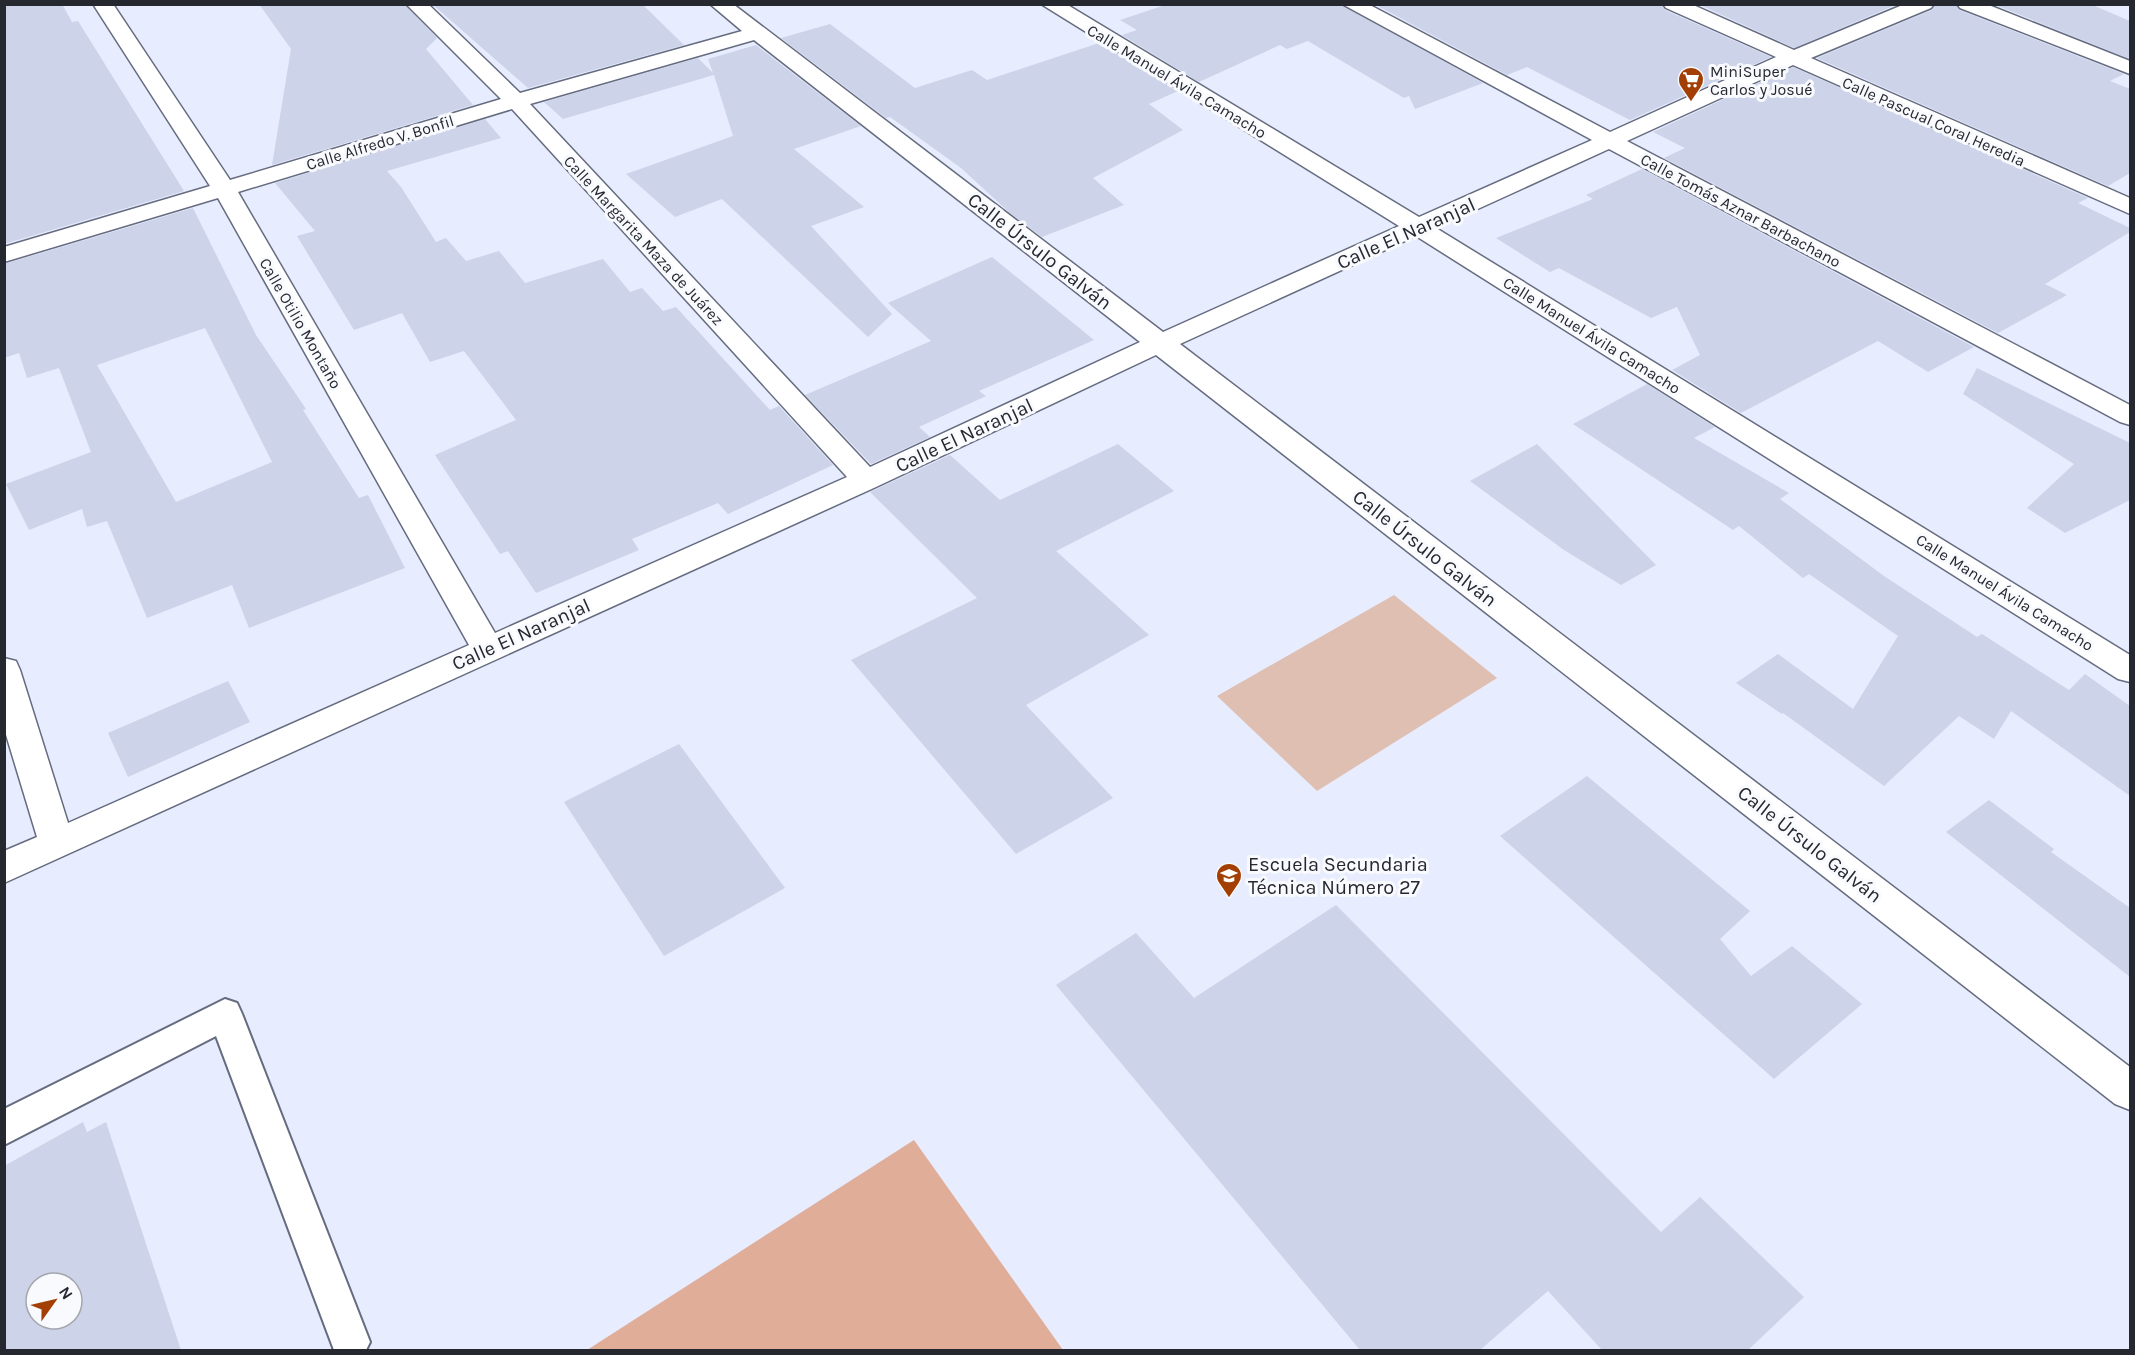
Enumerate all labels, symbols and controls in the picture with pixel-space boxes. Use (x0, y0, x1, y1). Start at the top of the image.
street label: Calle Manuel Ávila Camacho (1084, 20, 1270, 143)
place label: MiniSuper Carlos y Josué (1710, 62, 1813, 99)
supermarket icon: MiniSuper Carlos y Josué (1676, 65, 1706, 103)
street label: Calle Pascual Coral Heredia (1839, 72, 2028, 170)
street label: Calle Alfredo V. Bonfil (304, 111, 456, 174)
street label: Calle Tomás Aznar Barbachano (1637, 150, 1844, 271)
street label: Calle Margarita Maza de Juárez (560, 152, 727, 329)
street label: Calle Úrsulo Galván (963, 187, 1117, 315)
street label: Calle El Naranjal (1333, 193, 1479, 274)
street label: Calle Otilio Montaño (255, 255, 346, 392)
street label: Calle Manuel Ávila Camacho (1500, 273, 1684, 398)
street label: Calle El Naranjal (892, 394, 1037, 477)
street label: Calle Úrsulo Galván (1348, 484, 1502, 612)
street label: Calle Manuel Ávila Camacho (1913, 530, 2097, 655)
street label: Calle El Naranjal (448, 594, 594, 675)
street label: Calle Úrsulo Galván (1733, 780, 1887, 908)
place label: Escuela Secundaria Técnica Número 27 (1248, 853, 1428, 899)
school or university icon: Escuela Secundaria Técnica Número 27 (1214, 861, 1244, 899)
north arrow (24, 1271, 84, 1331)
text: N (55, 1283, 77, 1303)

